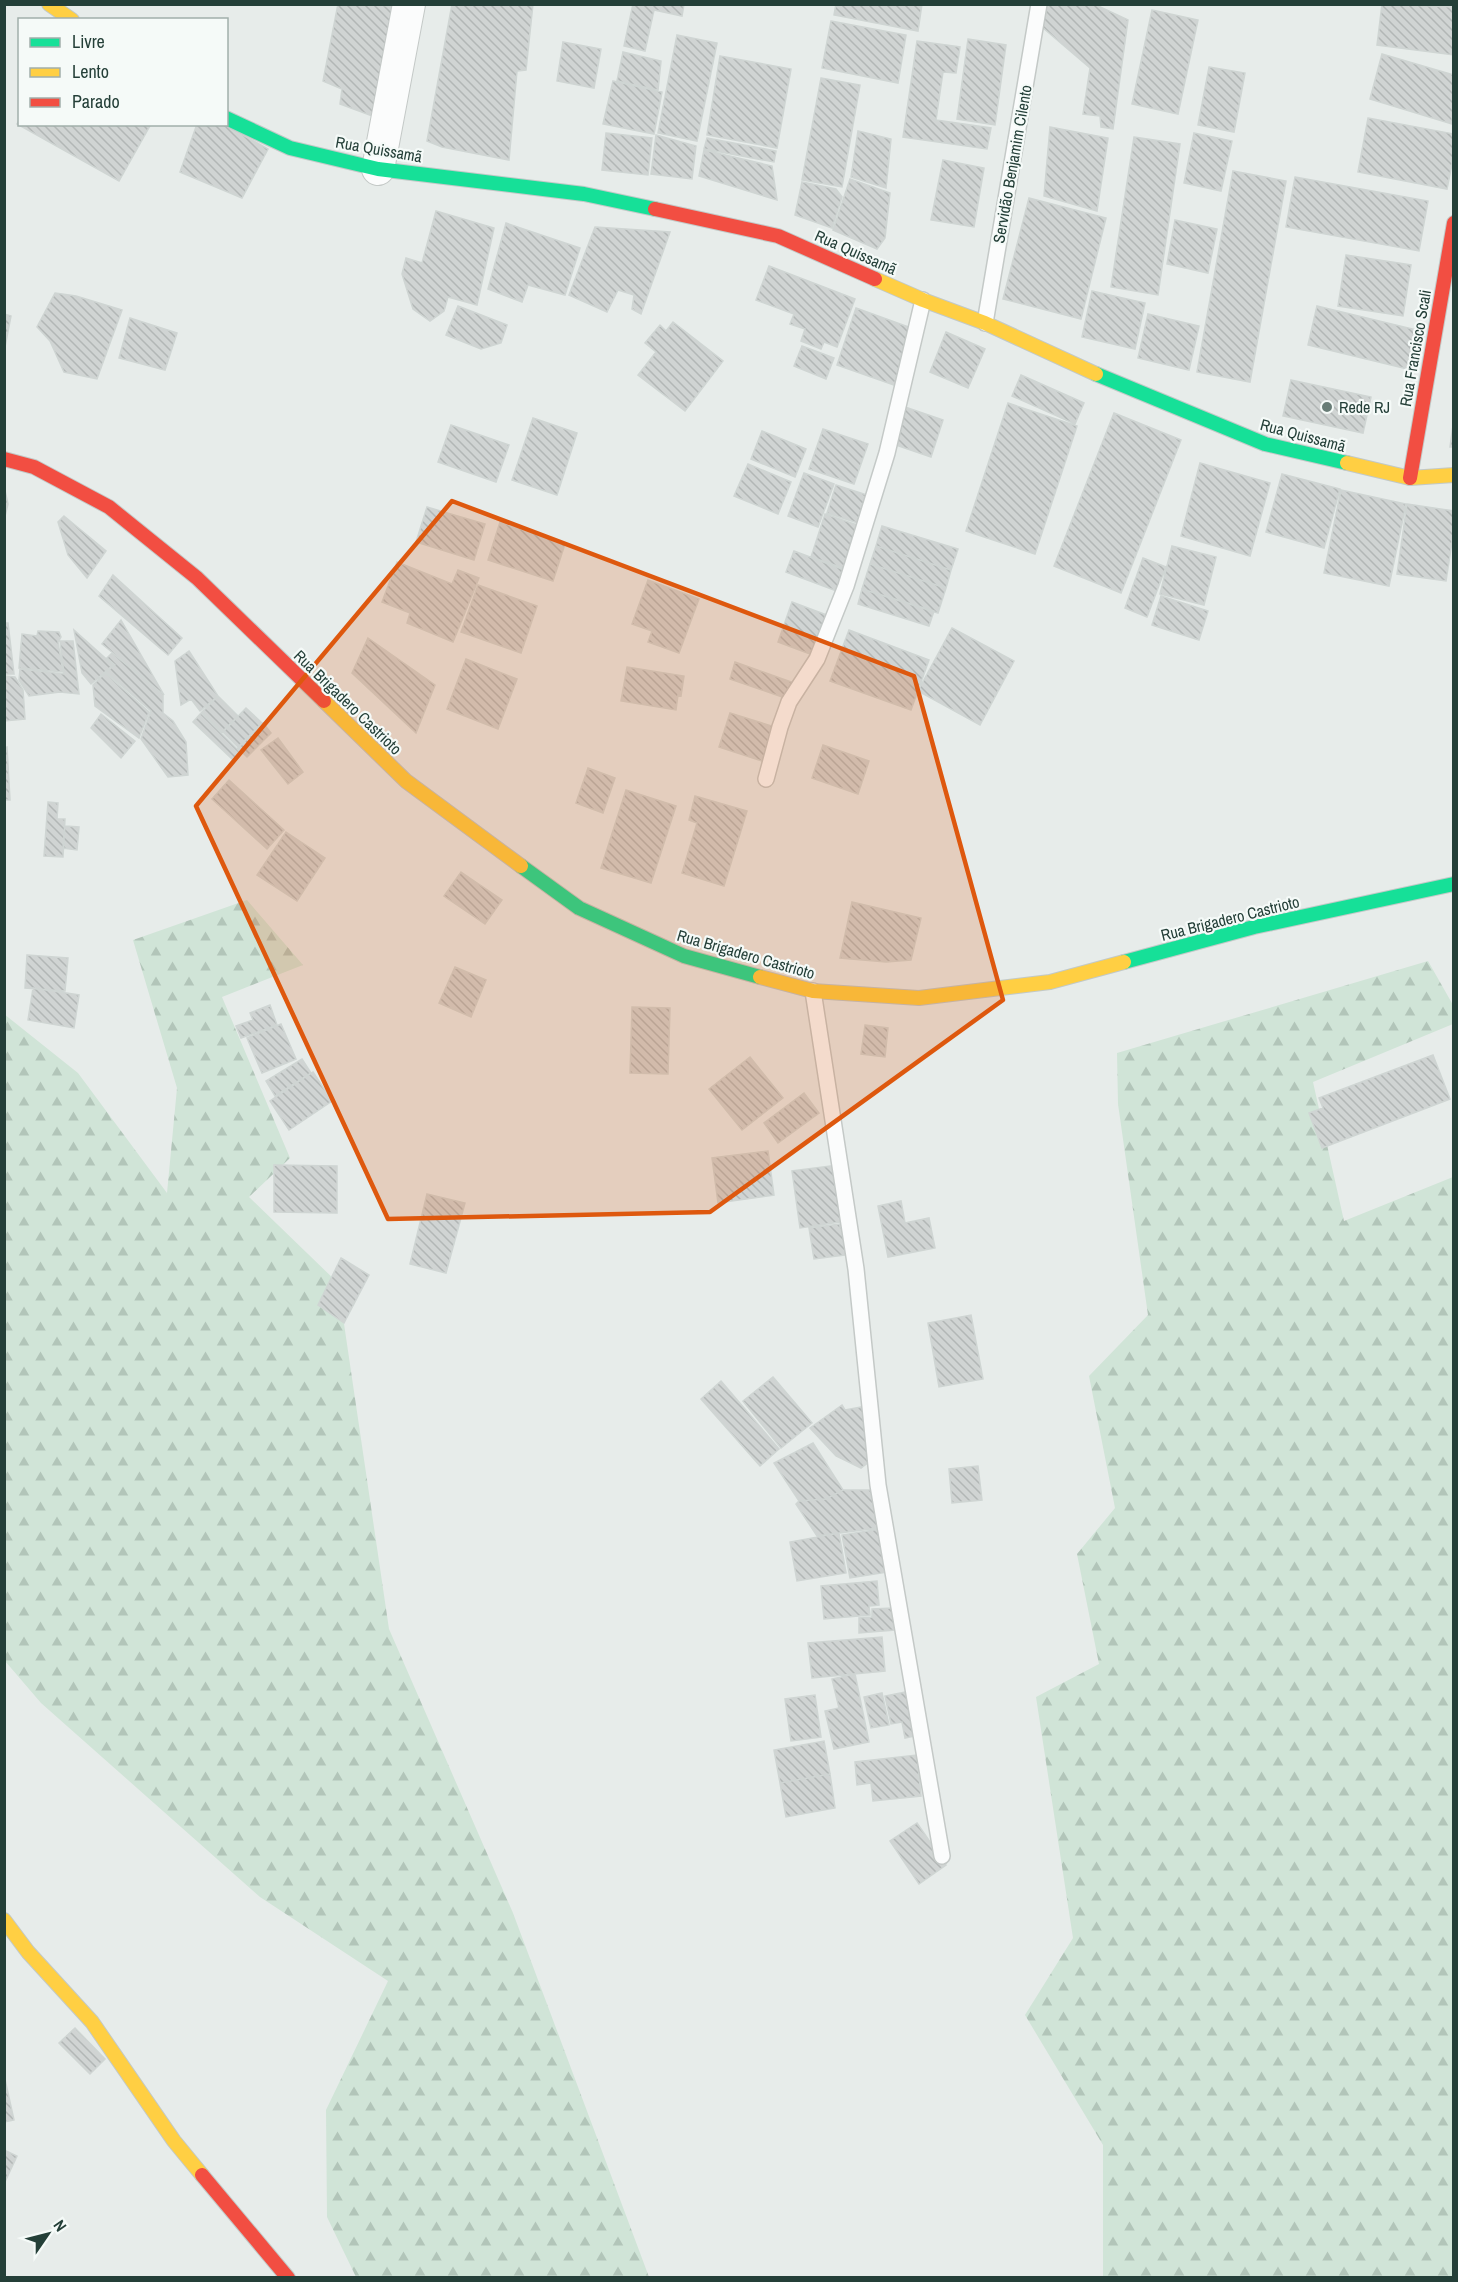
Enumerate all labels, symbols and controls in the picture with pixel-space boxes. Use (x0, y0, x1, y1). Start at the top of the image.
legend (18, 18, 228, 126)
text: Livre (72, 29, 105, 54)
text: Lento (72, 59, 109, 84)
street label: Servidão Benjamim Cilento (987, 83, 1037, 245)
text: Parado (72, 89, 120, 114)
street label: Rua Quissamã (334, 131, 425, 168)
street label: Rua Quissamã (812, 224, 901, 280)
street label: Rua Francisco Scali (1394, 288, 1436, 408)
place label: Rede RJ (1339, 396, 1390, 418)
marker: Rede RJ (1320, 400, 1334, 414)
street label: Rua Quissamã (1258, 413, 1349, 457)
street label: Rua Brigadero Castrioto (289, 645, 407, 759)
street label: Rua Brigadero Castrioto (1158, 890, 1302, 946)
street label: Rua Brigadero Castrioto (675, 924, 817, 984)
north arrow (18, 2204, 78, 2264)
text: N (49, 2215, 72, 2236)

